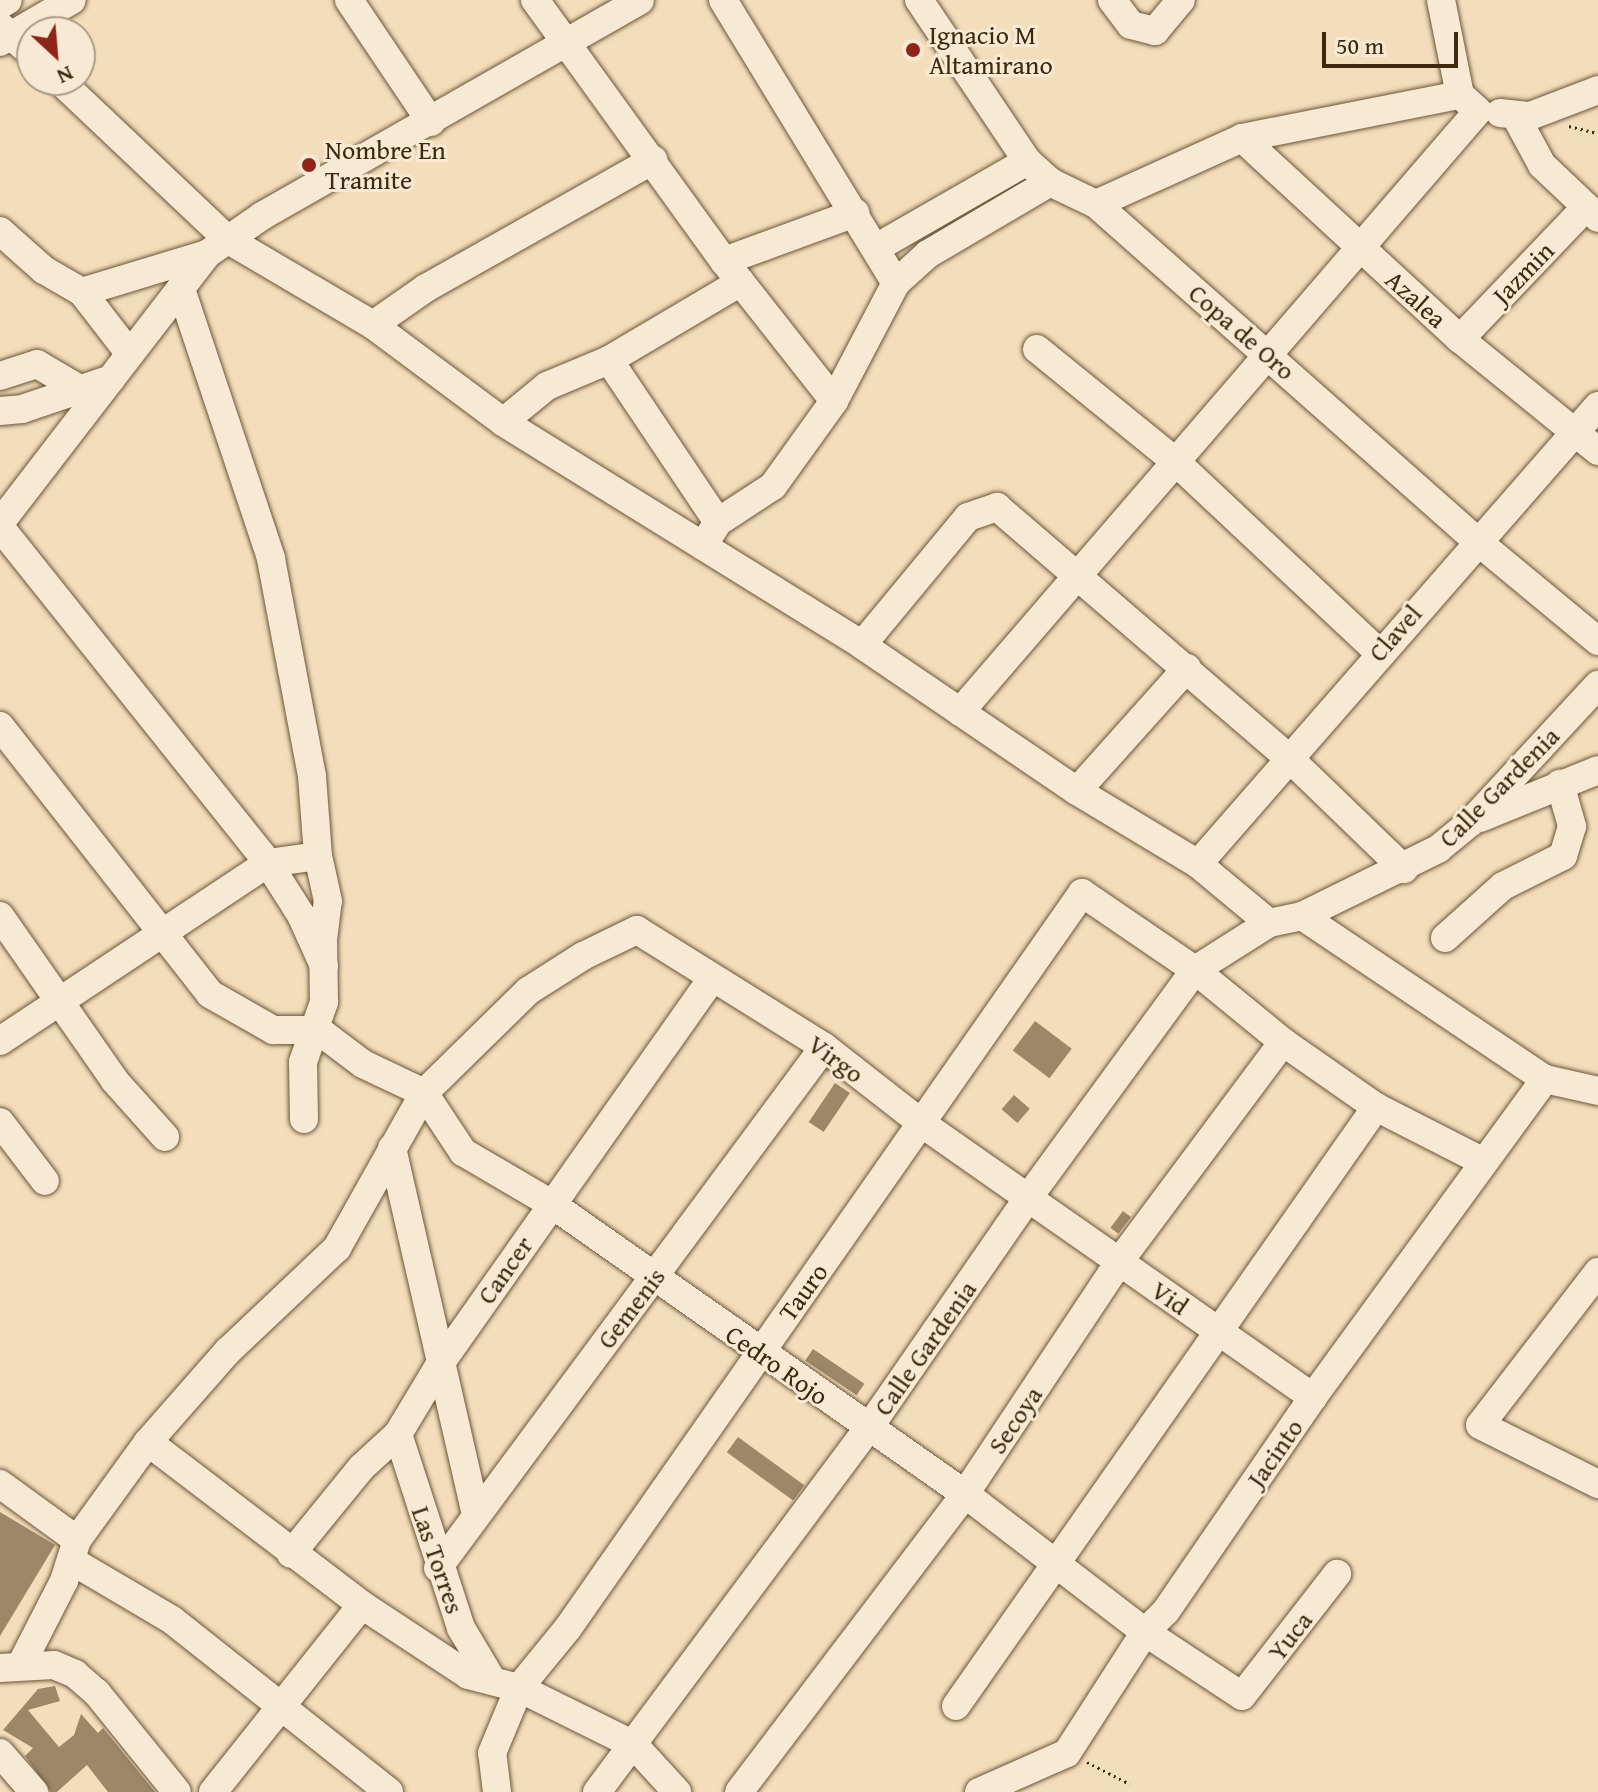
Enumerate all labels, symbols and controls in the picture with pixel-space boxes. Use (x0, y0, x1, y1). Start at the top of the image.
north arrow (16, 16, 96, 96)
scale bar (1326, 16, 1462, 66)
place label: Ignacio M Altamirano (929, 19, 1053, 80)
text: 50 m (1336, 28, 1384, 63)
marker: Ignacio M Altamirano (904, 41, 922, 59)
text: N (52, 58, 79, 93)
place label: Nombre En Tramite (325, 134, 446, 196)
marker: Nombre En Tramite (300, 156, 318, 174)
street label: Jazmin (1486, 235, 1560, 311)
street label: Azalea (1379, 264, 1453, 334)
street label: Copa de Oro (1182, 277, 1302, 387)
street label: Clavel (1362, 598, 1428, 668)
street label: Calle Gardenia (1432, 720, 1566, 854)
street label: Virgo (802, 1028, 870, 1090)
street label: Cancer (471, 1230, 539, 1310)
street label: Tauro (772, 1257, 834, 1327)
street label: Gemenis (591, 1261, 671, 1355)
street label: Vid (1145, 1274, 1195, 1322)
street label: Calle Gardenia (867, 1275, 983, 1421)
street label: Cedro Rojo (720, 1318, 834, 1412)
street label: Secoya (981, 1380, 1049, 1460)
street label: Jacinto (1240, 1413, 1310, 1493)
street label: Las Torres (405, 1502, 471, 1618)
street label: Yuca (1261, 1605, 1319, 1667)

